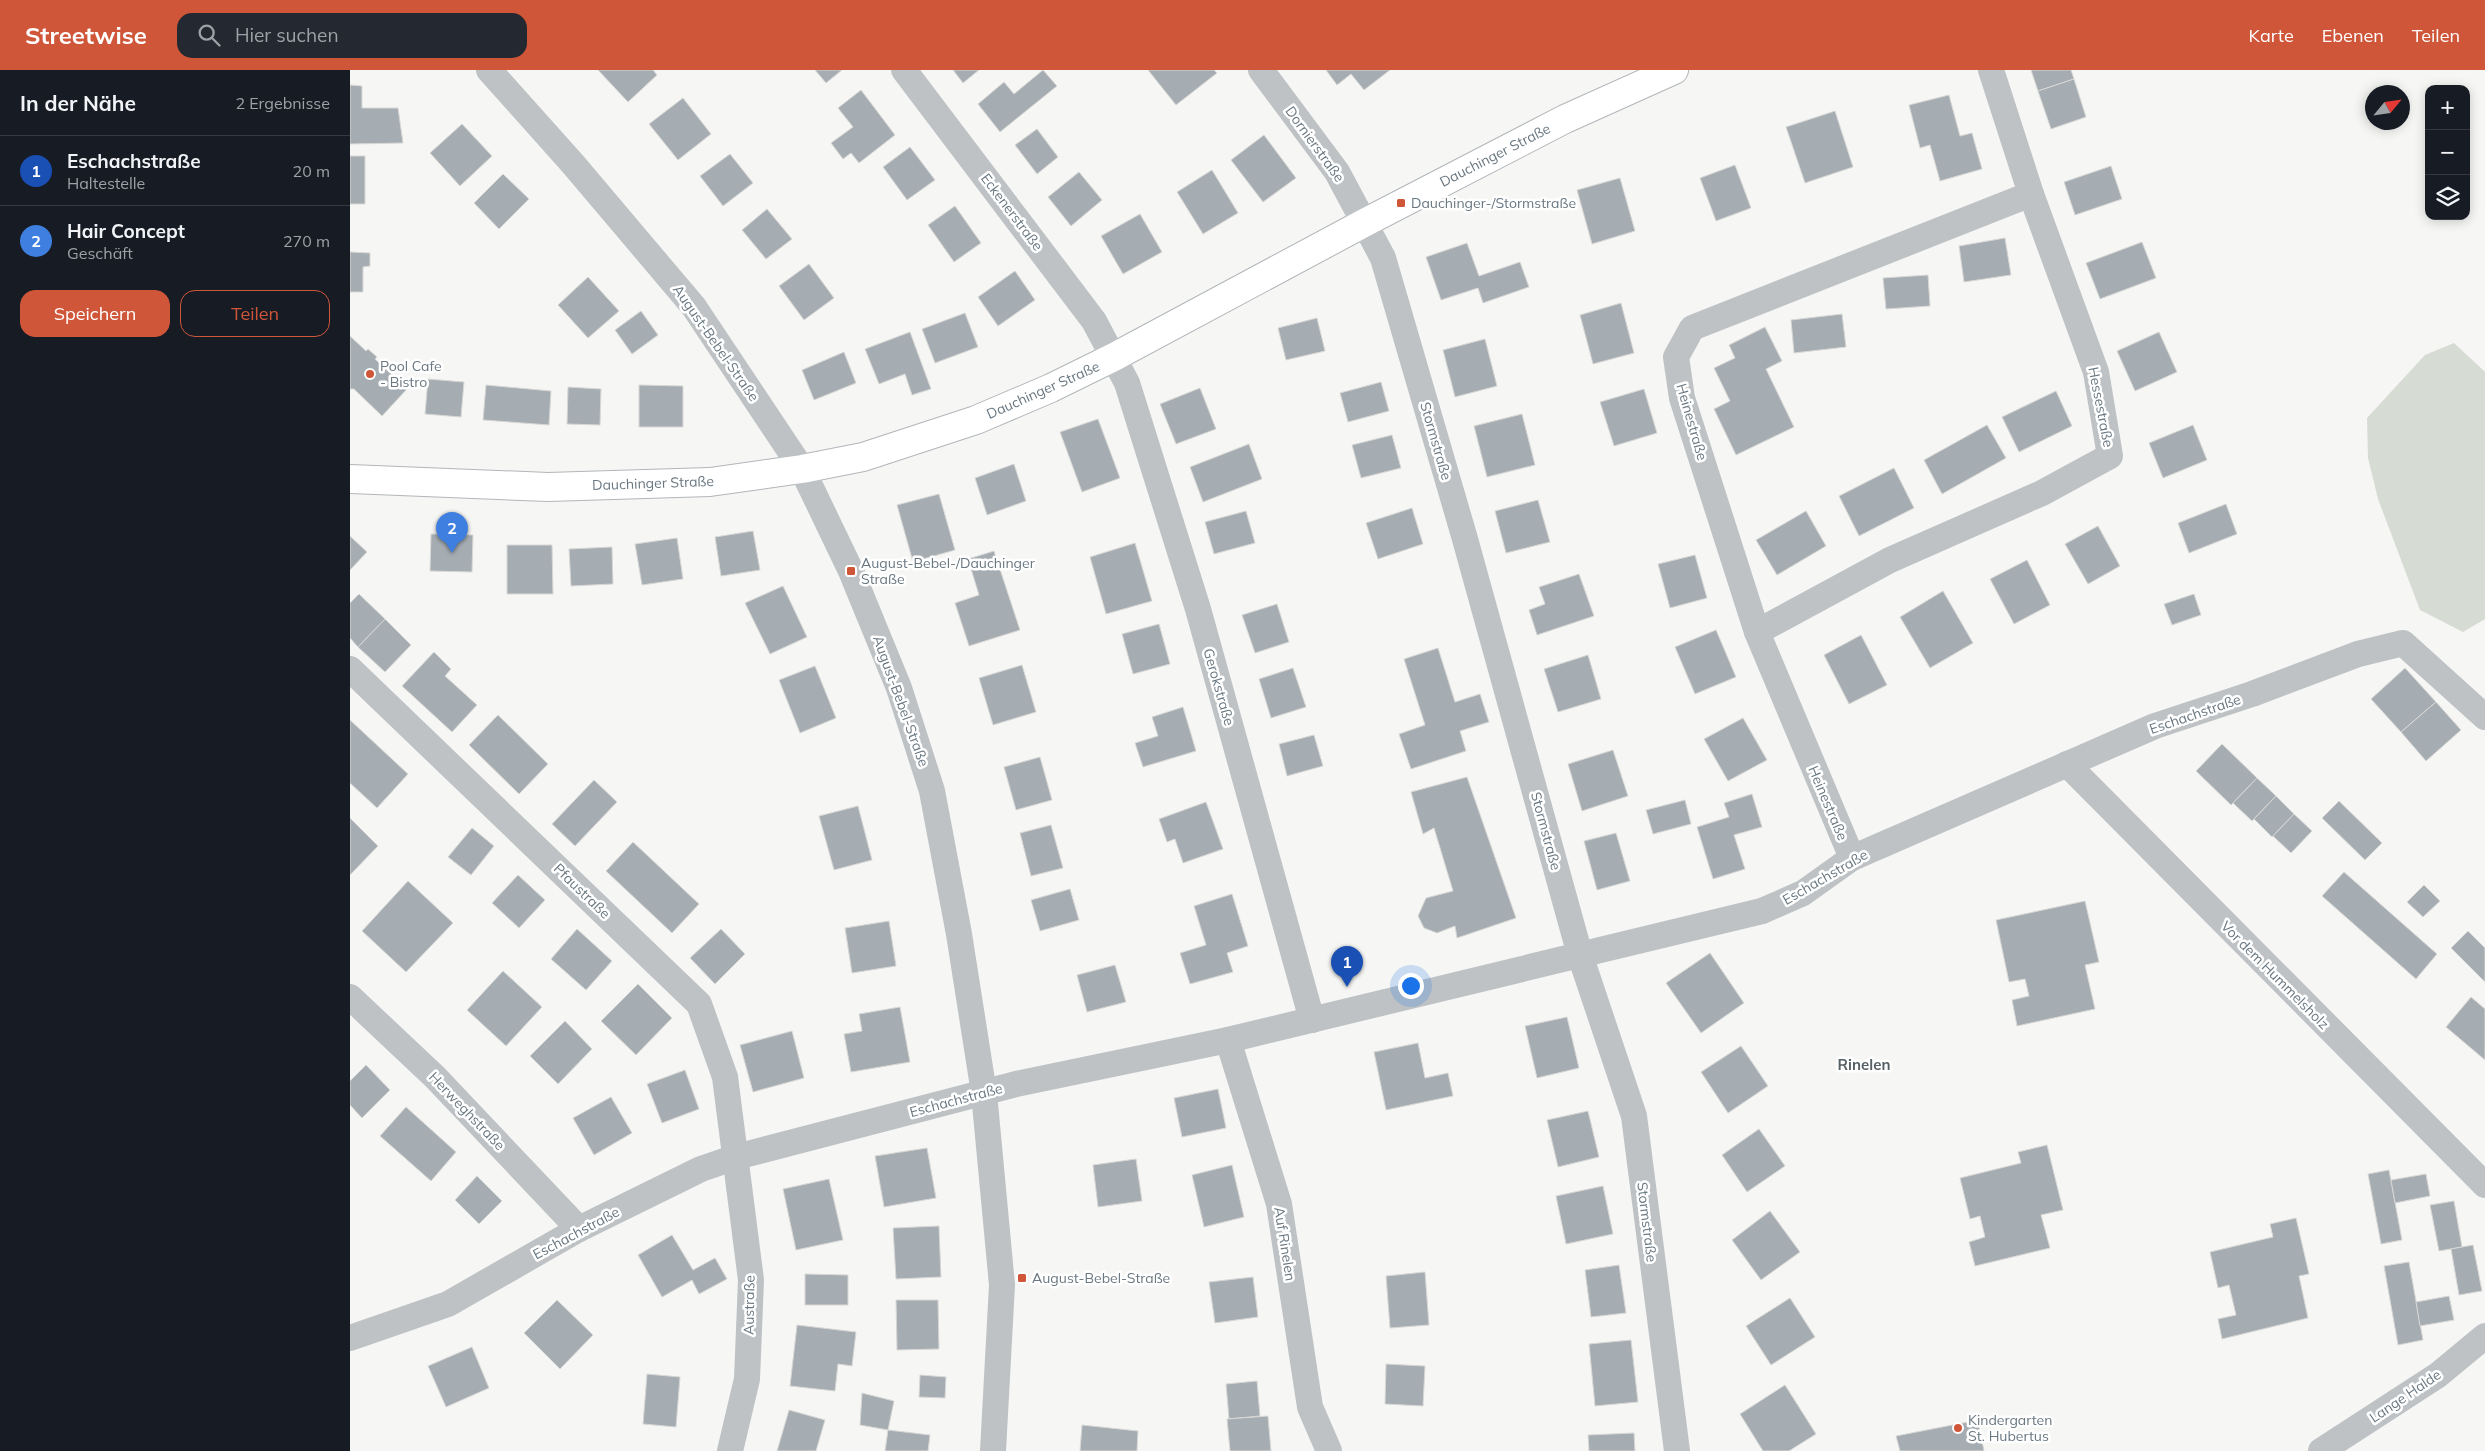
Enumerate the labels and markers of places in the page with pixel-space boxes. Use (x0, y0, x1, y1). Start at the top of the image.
place label: Dauchinger-/Stormstraße (1411, 194, 1576, 212)
marker: Dauchinger-/Stormstraße (1395, 197, 1407, 209)
place label: Pool Cafe - Bistro (380, 357, 442, 391)
marker: Pool Cafe - Bistro (364, 368, 376, 380)
pin: 2 (436, 512, 468, 553)
place label: August-Bebel-/Dauchinger Straße (861, 554, 1036, 588)
marker: August-Bebel-/Dauchinger Straße (845, 565, 857, 577)
pin: 1 (1331, 946, 1363, 987)
place label: August-Bebel-Straße (1032, 1269, 1170, 1287)
marker: August-Bebel-Straße (1016, 1272, 1028, 1284)
place label: Kindergarten St. Hubertus (1968, 1411, 2052, 1445)
marker: Kindergarten St. Hubertus (1952, 1422, 1964, 1434)

